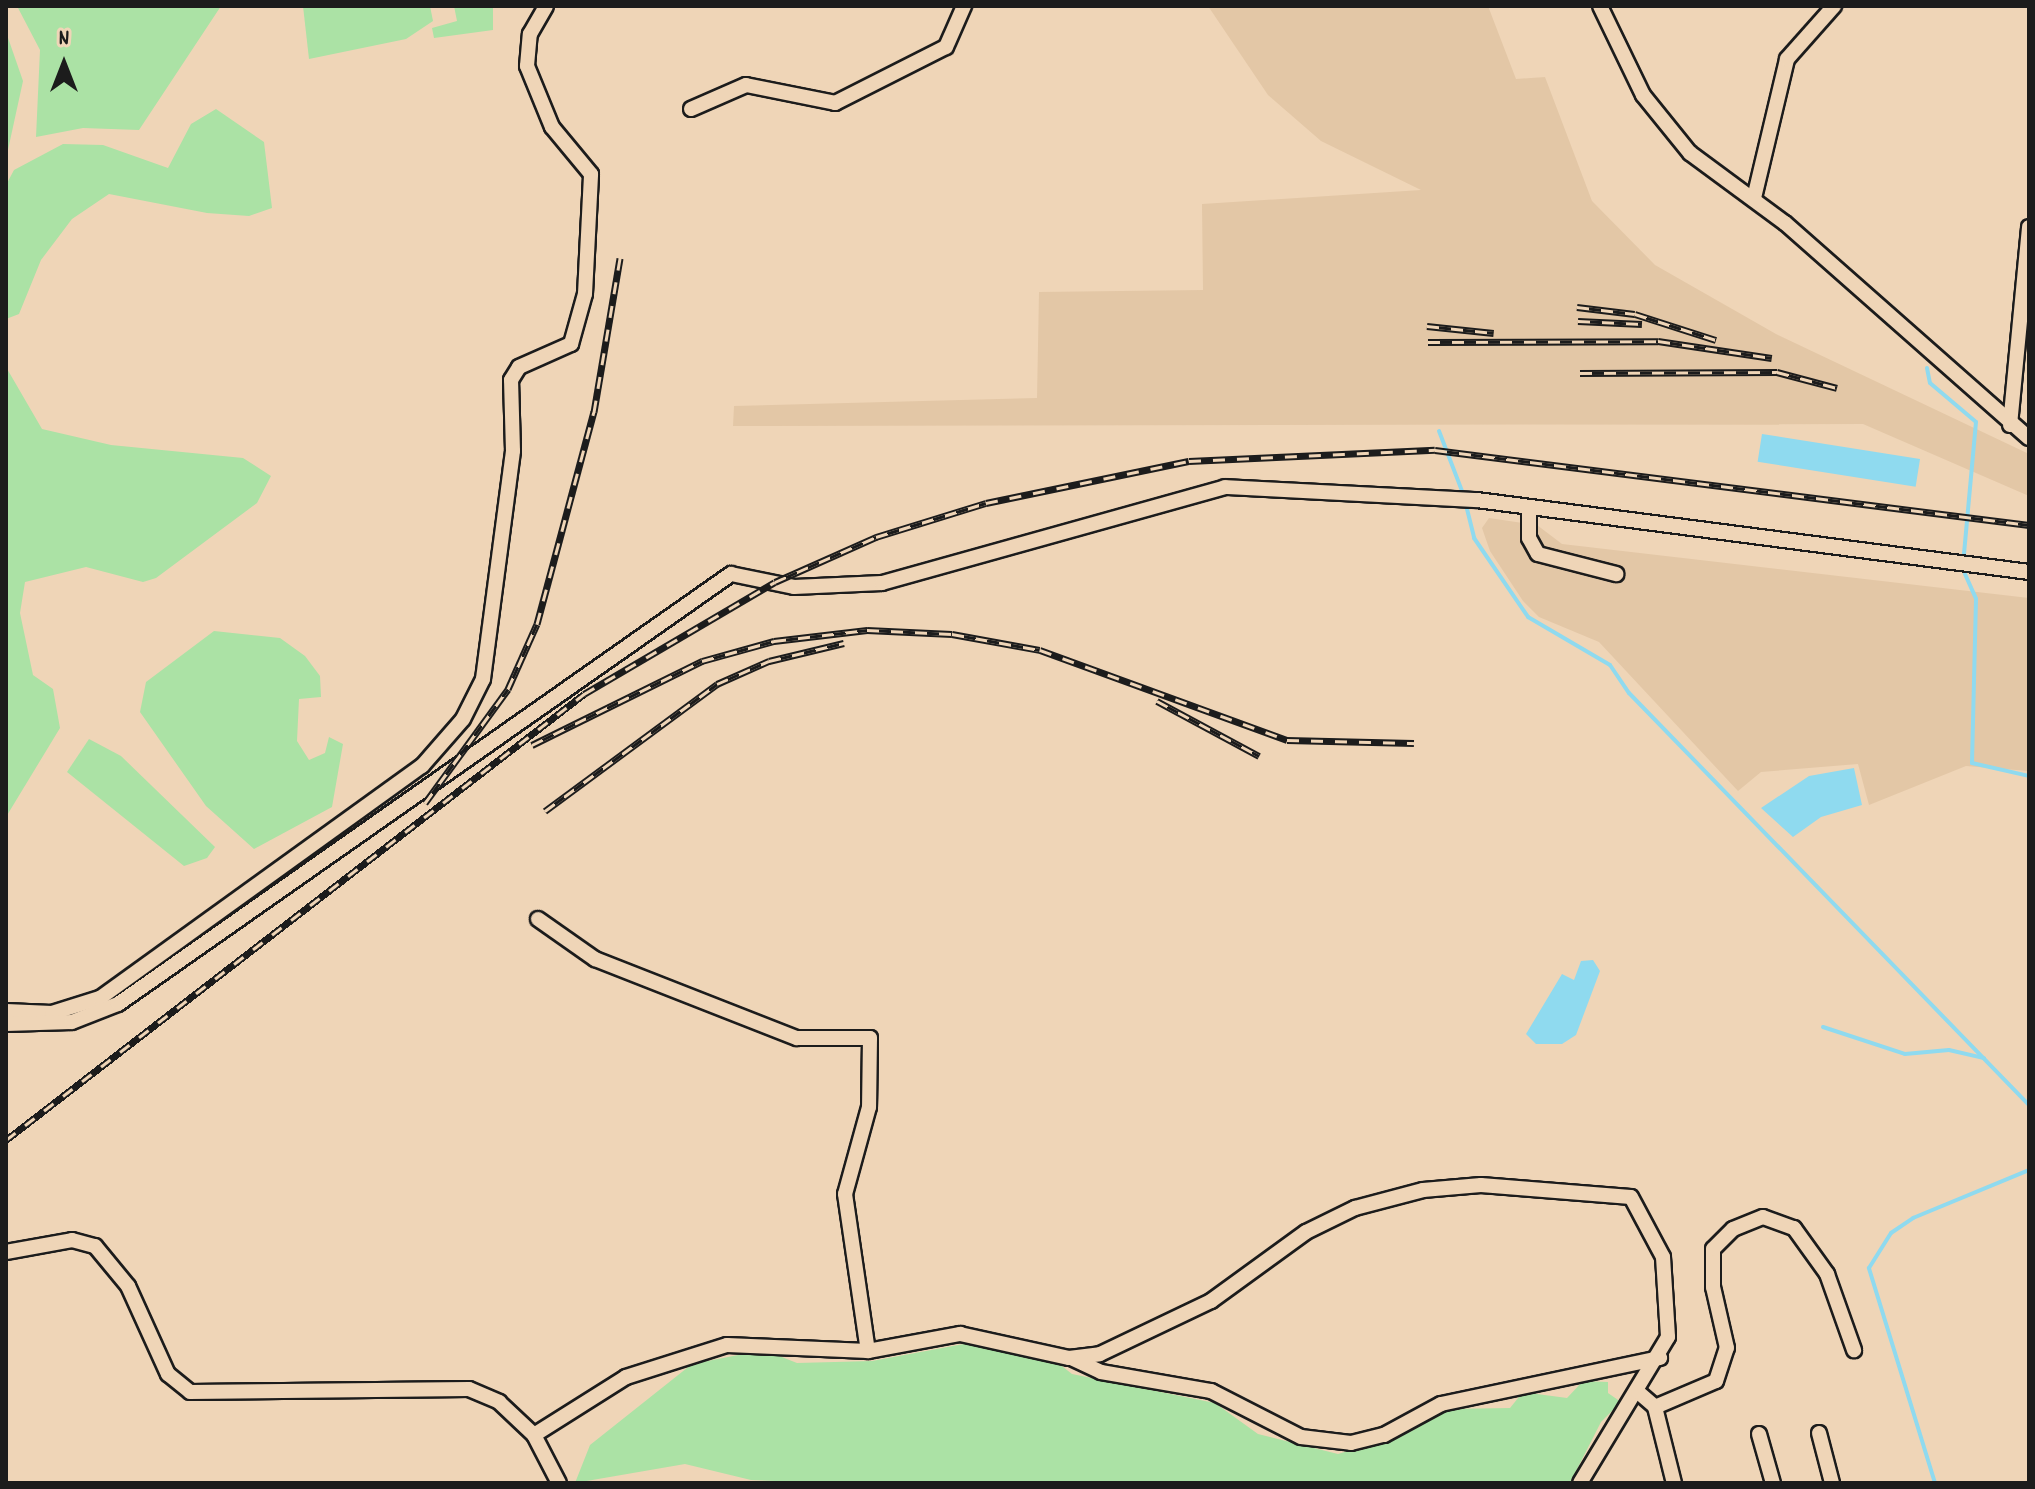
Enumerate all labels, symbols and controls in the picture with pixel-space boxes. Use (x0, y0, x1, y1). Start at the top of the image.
north arrow (24, 24, 104, 104)
text: N (59, 24, 69, 55)

